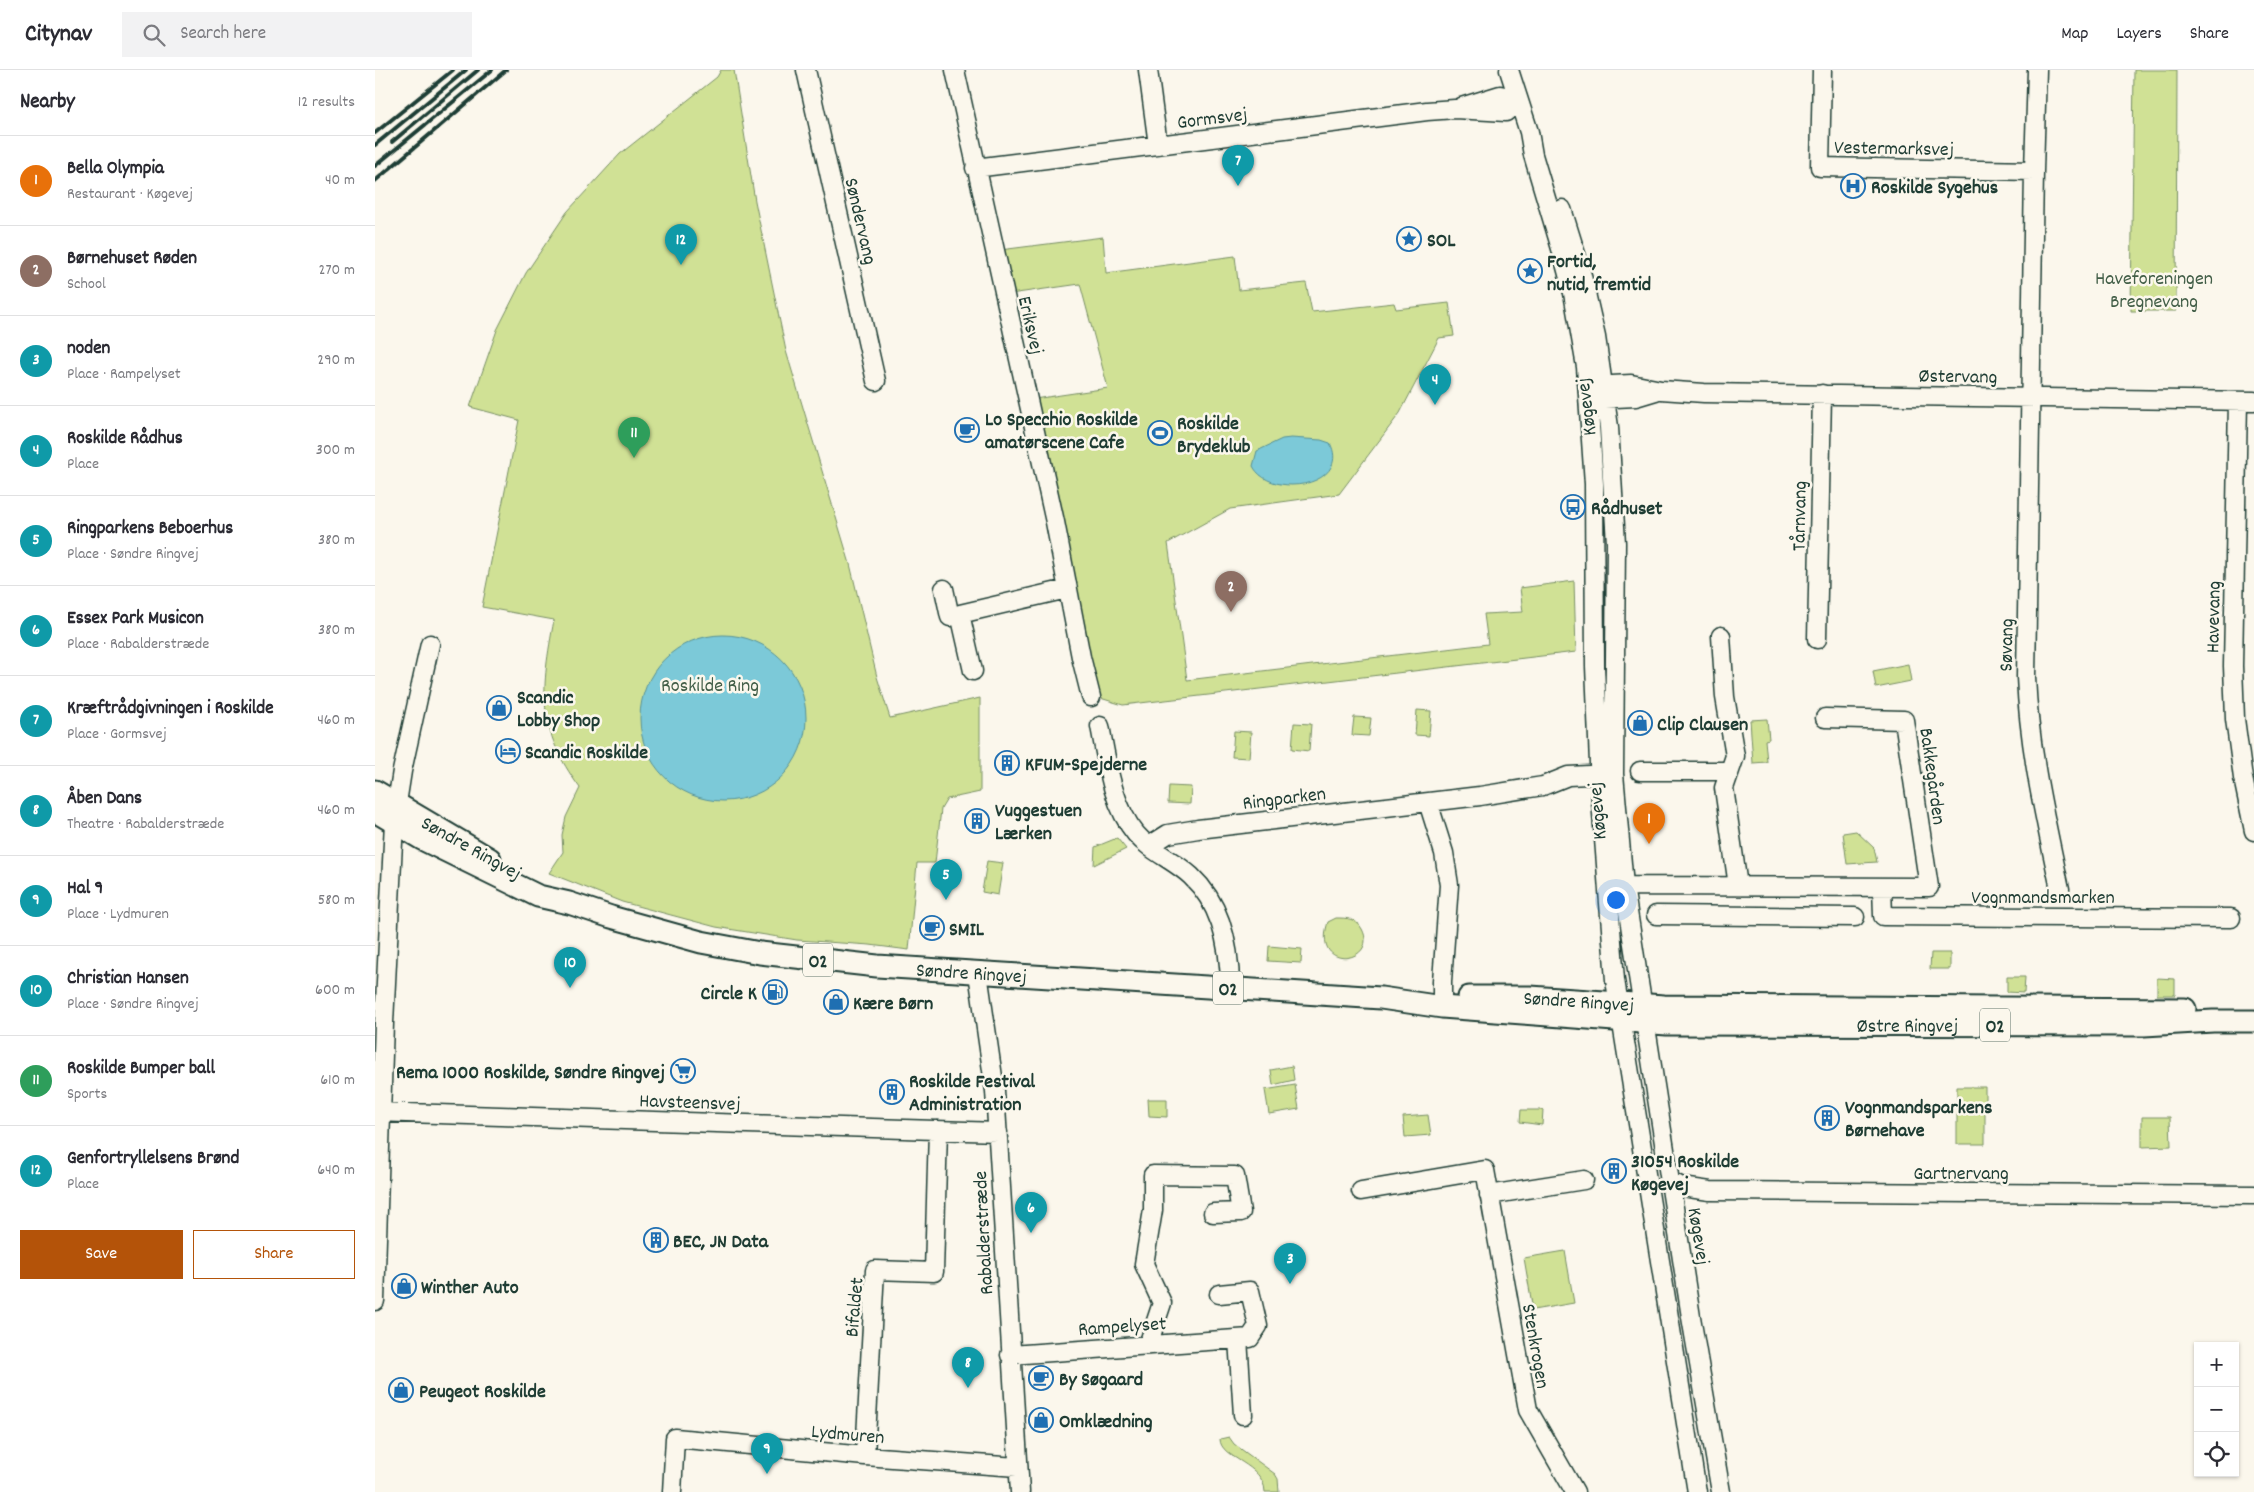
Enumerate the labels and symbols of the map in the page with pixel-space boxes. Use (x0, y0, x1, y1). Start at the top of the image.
street label: Gormsvej (1175, 102, 1249, 138)
street label: Vestermarksvej (1834, 135, 1954, 165)
pin: 7 (1222, 145, 1254, 186)
hospital icon: Roskilde Sygehus (1840, 173, 1866, 199)
place label: Roskilde Sygehus (1871, 175, 1998, 203)
street label: Søndervang (836, 176, 883, 268)
pin: 12 (665, 224, 697, 265)
place icon: SOL (1396, 226, 1422, 252)
place label: SOL (1427, 228, 1456, 256)
place label: Fortid, nutid, fremtid (1547, 249, 1651, 300)
place icon: Fortid, nutid, fremtid (1517, 258, 1543, 284)
park label: Haveforeningen Bregnevang (2095, 266, 2213, 317)
street label: Eriksvej (1009, 294, 1049, 358)
street label: Østervang (1918, 363, 1997, 393)
pin: 4 (1419, 364, 1451, 405)
street label: Køgevej (1571, 376, 1605, 437)
place label: Lo Specchio Roskilde amatørscene Cafe (985, 407, 1138, 458)
place label: Roskilde Brydeklub (1177, 411, 1251, 462)
pin: 11 (618, 417, 650, 458)
cafe icon: Lo Specchio Roskilde amatørscene Cafe (954, 417, 980, 443)
sports icon: Roskilde Brydeklub (1147, 420, 1173, 446)
street label: Tårnvang (1786, 481, 1816, 551)
bus stop icon: Rådhuset (1560, 494, 1586, 520)
place label: Rådhuset (1591, 496, 1663, 524)
pin: 2 (1215, 571, 1247, 612)
street label: Havevang (2200, 581, 2230, 654)
street label: Søvang (1994, 618, 2022, 672)
park label: Roskilde Ring (661, 673, 759, 701)
place label: Scandic Lobby Shop (517, 685, 600, 736)
shop icon: Scandic Lobby Shop (486, 695, 512, 721)
shop icon: Clip Clausen (1627, 710, 1653, 736)
place label: Clip Clausen (1657, 712, 1748, 740)
street label: Bakkegården (1910, 726, 1952, 827)
hotel icon: Scandic Roskilde (495, 738, 521, 764)
place label: Scandic Roskilde (525, 740, 648, 768)
building icon: KFUM-Spejderne (994, 750, 1020, 776)
place label: KFUM-Spejderne (1025, 752, 1147, 780)
street label: Ringparken (1241, 781, 1328, 819)
street label: Køgevej (1583, 781, 1615, 841)
place label: Vuggestuen Lærken (995, 798, 1082, 849)
pin: 1 (1633, 803, 1665, 844)
building icon: Vuggestuen Lærken (964, 808, 990, 834)
street label: Søndre Ringvej (415, 810, 526, 889)
pin: 5 (930, 859, 962, 900)
street label: Vognmandsmarken (1971, 885, 2115, 913)
your location (1603, 887, 1629, 913)
cafe icon: SMIL (919, 915, 945, 941)
place label: SMIL (949, 917, 985, 945)
road number: O2 (803, 944, 833, 976)
pin: 10 (554, 947, 586, 988)
street label: Søndre Ringvej (915, 958, 1028, 992)
road number: O2 (1213, 971, 1243, 1004)
fuel station icon: Circle K (762, 979, 788, 1005)
place label: Circle K (701, 981, 758, 1009)
street label: Søndre Ringvej (1523, 986, 1635, 1021)
shop icon: Kære Børn (823, 989, 849, 1015)
place label: Kære Børn (853, 991, 933, 1019)
road number: O2 (1980, 1008, 2010, 1042)
street label: Østre Ringvej (1857, 1013, 1958, 1042)
supermarket icon: Rema 1000 Roskilde, Søndre Ringvej (670, 1058, 696, 1084)
place label: Rema 1000 Roskilde, Søndre Ringvej (396, 1060, 665, 1088)
place label: Roskilde Festival Administration (909, 1069, 1035, 1120)
building icon: Roskilde Festival Administration (879, 1079, 905, 1105)
street label: Havsteensvej (639, 1088, 741, 1120)
place label: Vognmandsparkens Børnehave (1845, 1095, 1992, 1146)
building icon: Vognmandsparkens Børnehave (1814, 1105, 1840, 1131)
place label: 31054 Roskilde Køgevej (1631, 1149, 1739, 1200)
building icon: 31054 Roskilde Køgevej (1601, 1158, 1627, 1184)
street label: Gartnervang (1913, 1161, 2009, 1189)
street label: Rabalderstræde (968, 1170, 1002, 1296)
pin: 6 (1015, 1192, 1047, 1233)
street label: Køgevej (1679, 1206, 1715, 1267)
building icon: BEC, JN Data (643, 1227, 669, 1253)
place label: BEC, JN Data (673, 1229, 769, 1257)
pin: 3 (1274, 1243, 1306, 1284)
shop icon: Winther Auto (391, 1273, 417, 1299)
place label: Winther Auto (421, 1275, 519, 1303)
street label: Bifaldet (839, 1276, 873, 1338)
street label: Stenkrogen (1513, 1302, 1555, 1391)
street label: Rampelyset (1077, 1311, 1167, 1345)
pin: 8 (952, 1347, 984, 1388)
cafe icon: By Søgaard (1028, 1365, 1054, 1391)
place label: By Søgaard (1059, 1367, 1143, 1395)
shop icon: Peugeot Roskilde (388, 1377, 414, 1403)
place label: Peugeot Roskilde (419, 1379, 546, 1407)
shop icon: Omklædning (1028, 1407, 1054, 1433)
place label: Omklædning (1059, 1409, 1153, 1437)
street label: Lydmuren (810, 1419, 886, 1453)
pin: 9 (751, 1433, 783, 1474)

